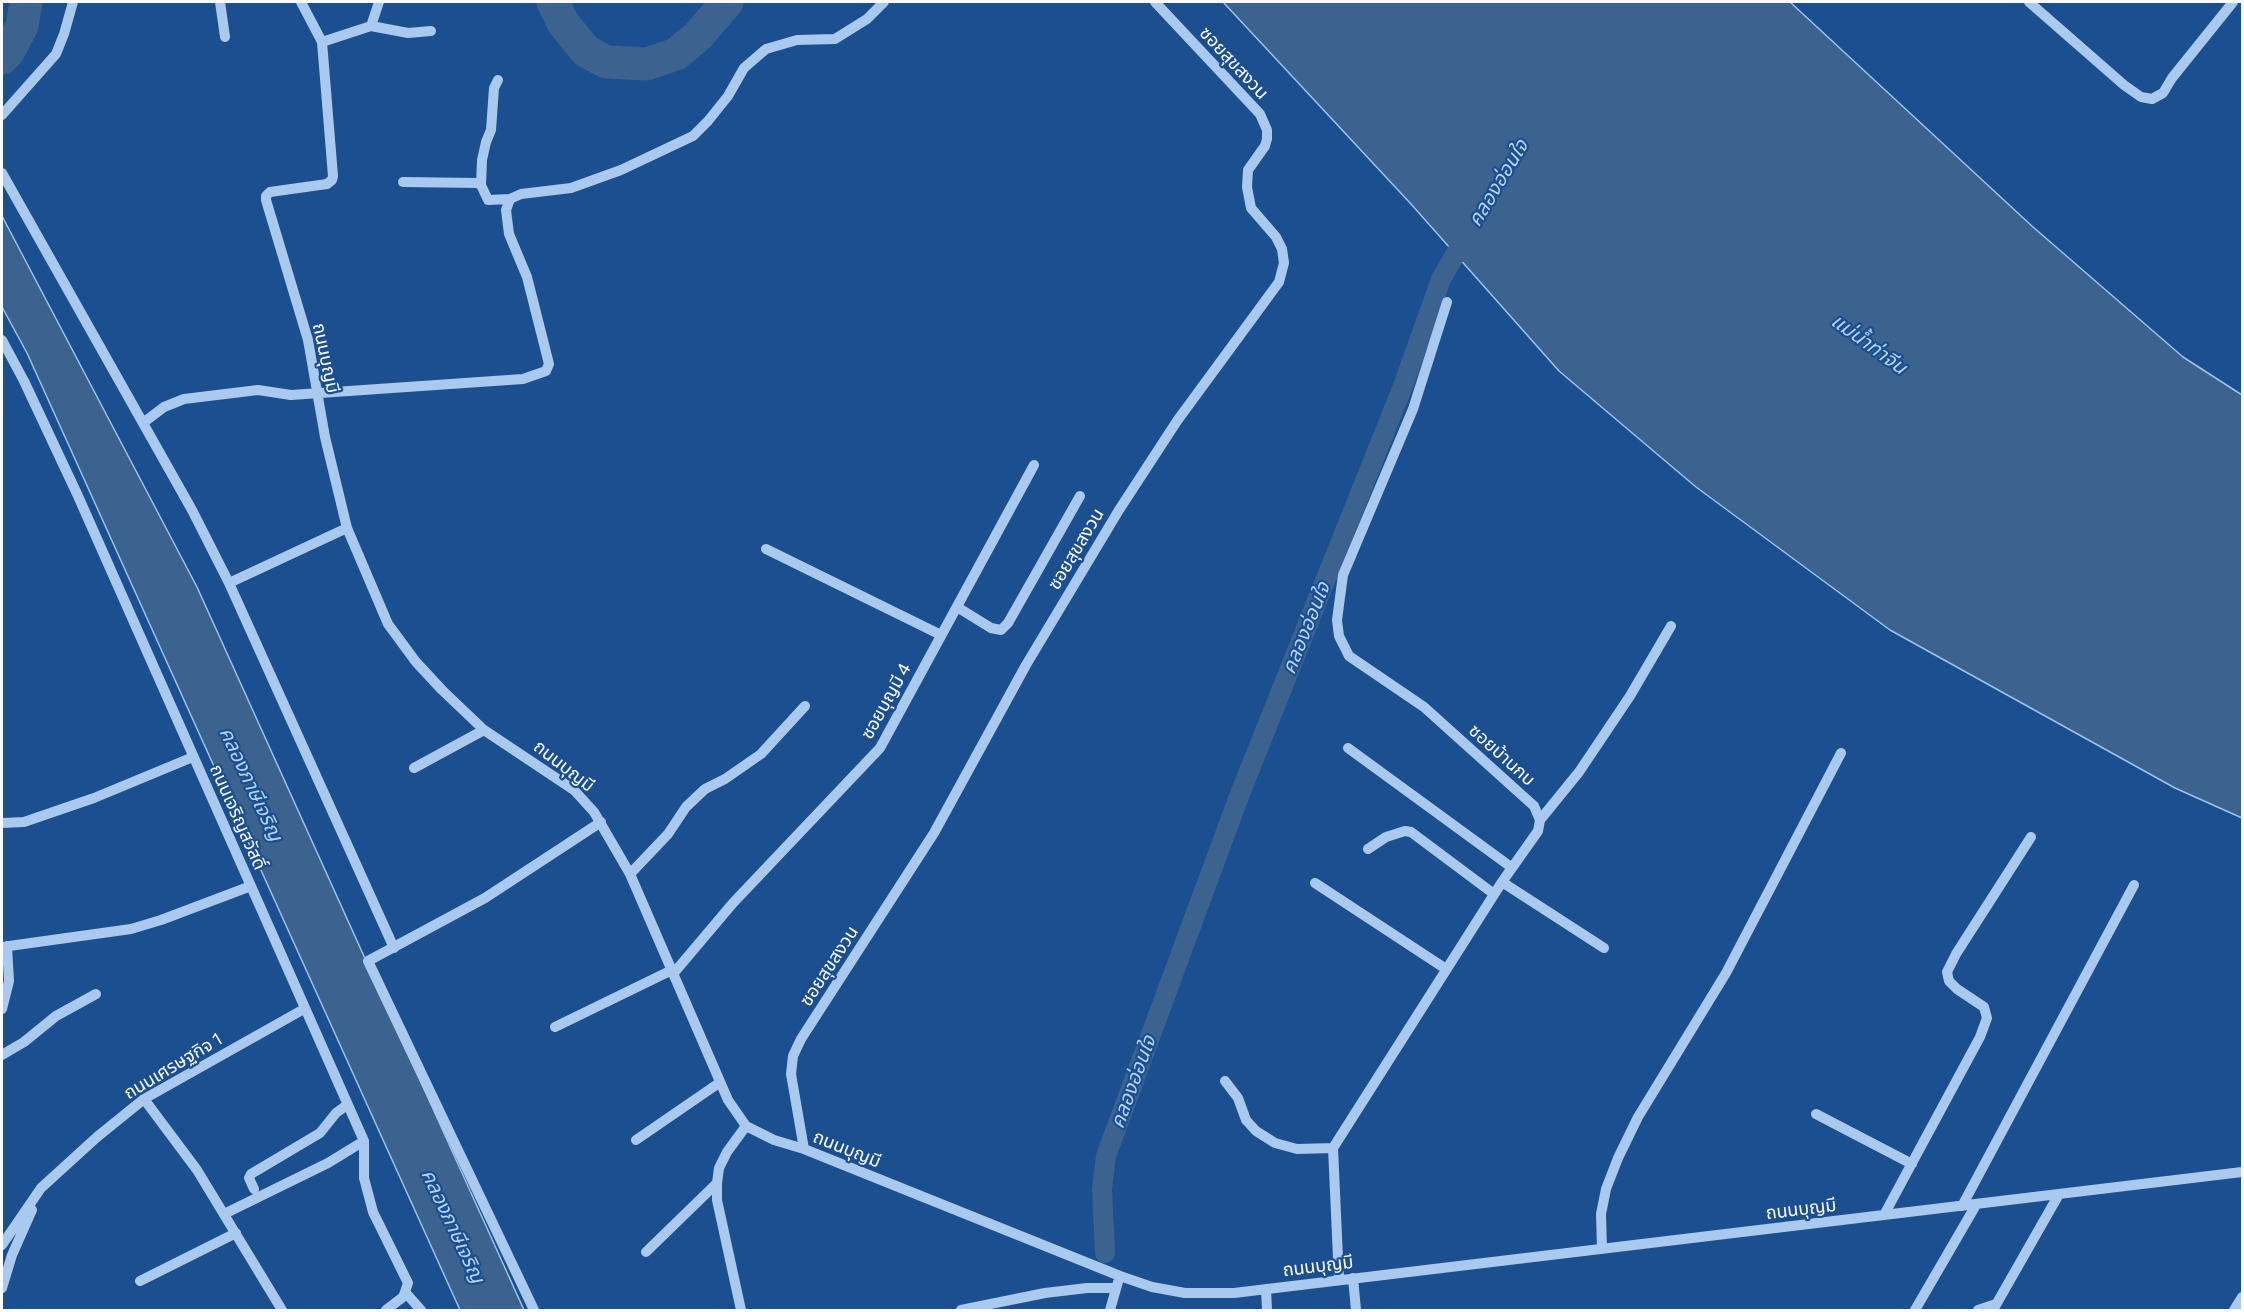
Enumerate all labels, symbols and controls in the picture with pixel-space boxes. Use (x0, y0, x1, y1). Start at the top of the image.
street label: ซอยสุขสงวน (1195, 22, 1273, 104)
water label: คลองอ่อนใจ (1463, 135, 1533, 231)
water label: แม่น้ำท่าจีน (1827, 309, 1911, 379)
street label: ถนนบุญมี (308, 321, 344, 395)
street label: ซอยสุขสงวน (1043, 504, 1109, 594)
water label: คลองอ่อนใจ (1277, 579, 1335, 677)
street label: ซอยบุญมี 4 (856, 659, 916, 743)
street label: ซอยบ้านกบ (1464, 720, 1540, 790)
water label: คลองภาษีเจริญ (214, 723, 288, 845)
street label: ถนนบุญมี (529, 736, 599, 796)
street label: ถนนเจริญสวัสดิ์ (205, 761, 271, 873)
street label: ซอยสุขสงวน (795, 922, 863, 1010)
street label: ถนนเศรษฐกิจ 1 (120, 1028, 226, 1104)
water label: คลองอ่อนใจ (1105, 1032, 1161, 1132)
street label: ถนนบุญมี (810, 1126, 884, 1172)
water label: คลองภาษีเจริญ (416, 1165, 490, 1287)
street label: ถนนบุญมี (1764, 1194, 1838, 1224)
street label: ถนนบุญมี (1281, 1251, 1355, 1281)

